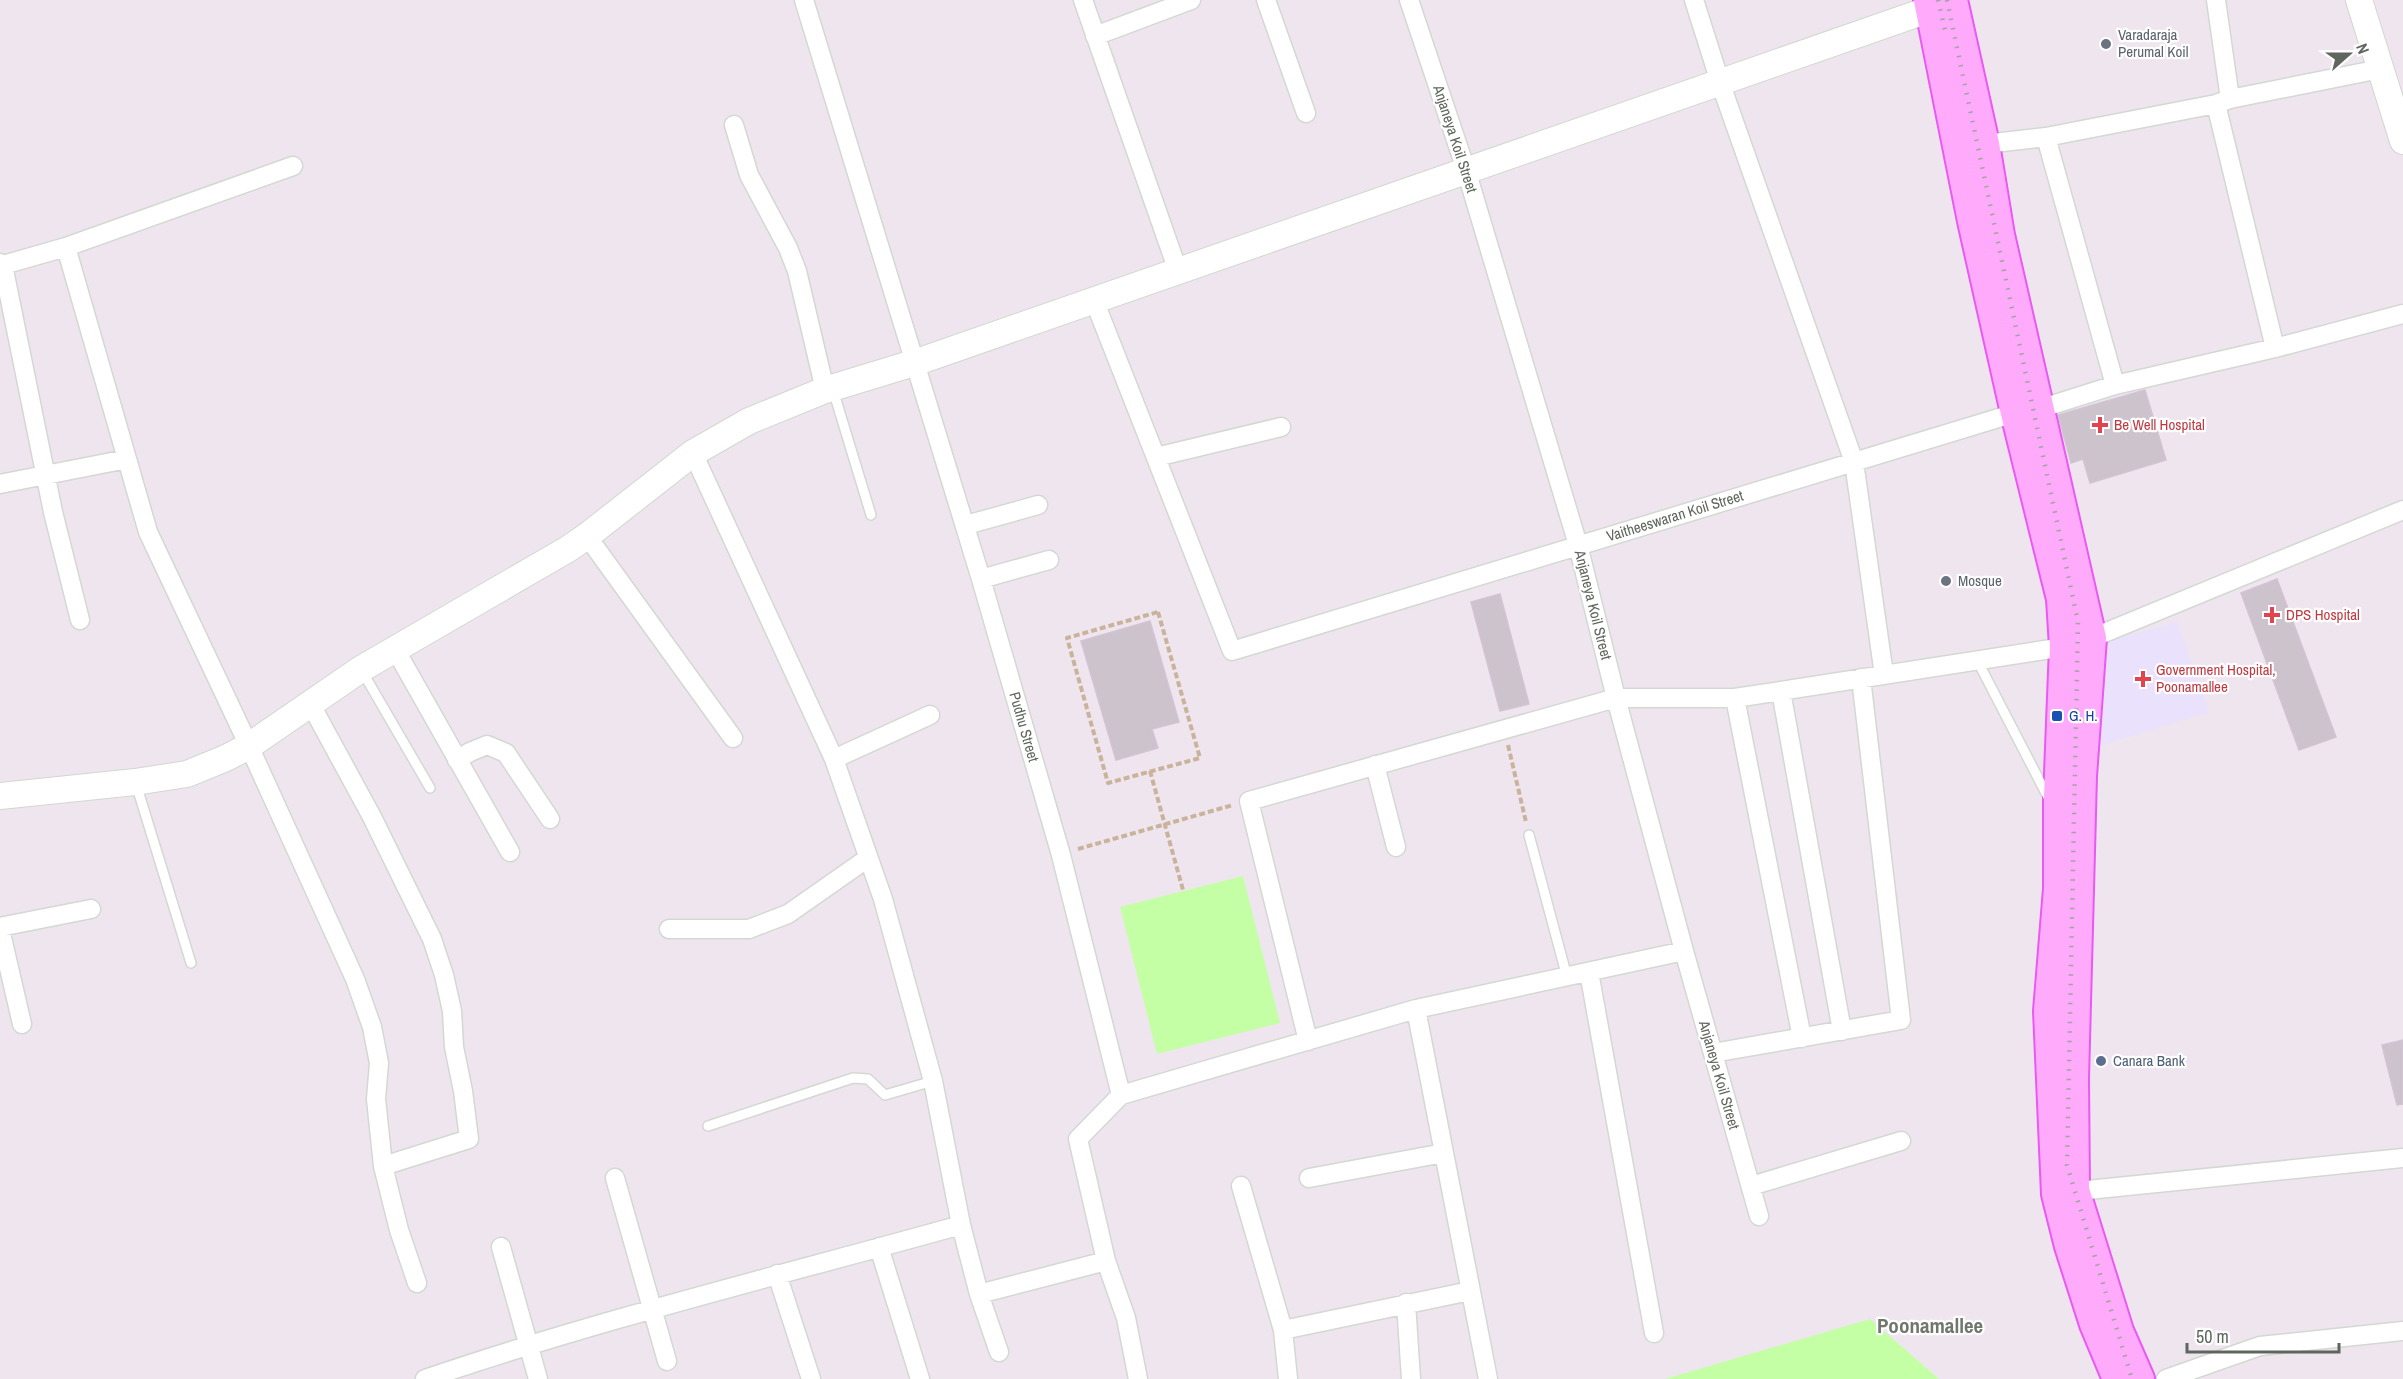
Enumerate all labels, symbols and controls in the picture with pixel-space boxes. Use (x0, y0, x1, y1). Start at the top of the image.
place label: Varadaraja Perumal Koil (2118, 24, 2188, 62)
north arrow (2319, 24, 2379, 84)
marker: Varadaraja Perumal Koil (2099, 37, 2113, 51)
text: N (2351, 40, 2375, 57)
street label: Anjaneya Koil Street (1428, 81, 1483, 196)
place label: Be Well Hospital (2114, 414, 2205, 435)
marker: Be Well Hospital (2091, 416, 2109, 434)
street label: Vaitheeswaran Koil Street (1604, 485, 1746, 546)
street label: Anjaneya Koil Street (1569, 547, 1617, 662)
place label: Mosque (1958, 570, 2002, 591)
marker: Mosque (1939, 574, 1953, 588)
place label: DPS Hospital (2286, 604, 2360, 625)
marker: DPS Hospital (2263, 606, 2281, 624)
place label: Government Hospital, Poonamallee (2156, 659, 2276, 697)
marker: Government Hospital, Poonamallee (2134, 670, 2152, 688)
street label: Pudhu Street (1004, 689, 1045, 765)
place label: G. H. (2069, 705, 2098, 726)
marker: G. H. (2050, 709, 2064, 723)
street label: Anjaneya Koil Street (1694, 1017, 1745, 1132)
place label: Canara Bank (2113, 1050, 2186, 1071)
marker: Canara Bank (2094, 1054, 2108, 1068)
district label: Poonamallee (1877, 1311, 1983, 1340)
scale bar (2187, 1316, 2338, 1354)
text: 50 m (2196, 1324, 2229, 1349)

